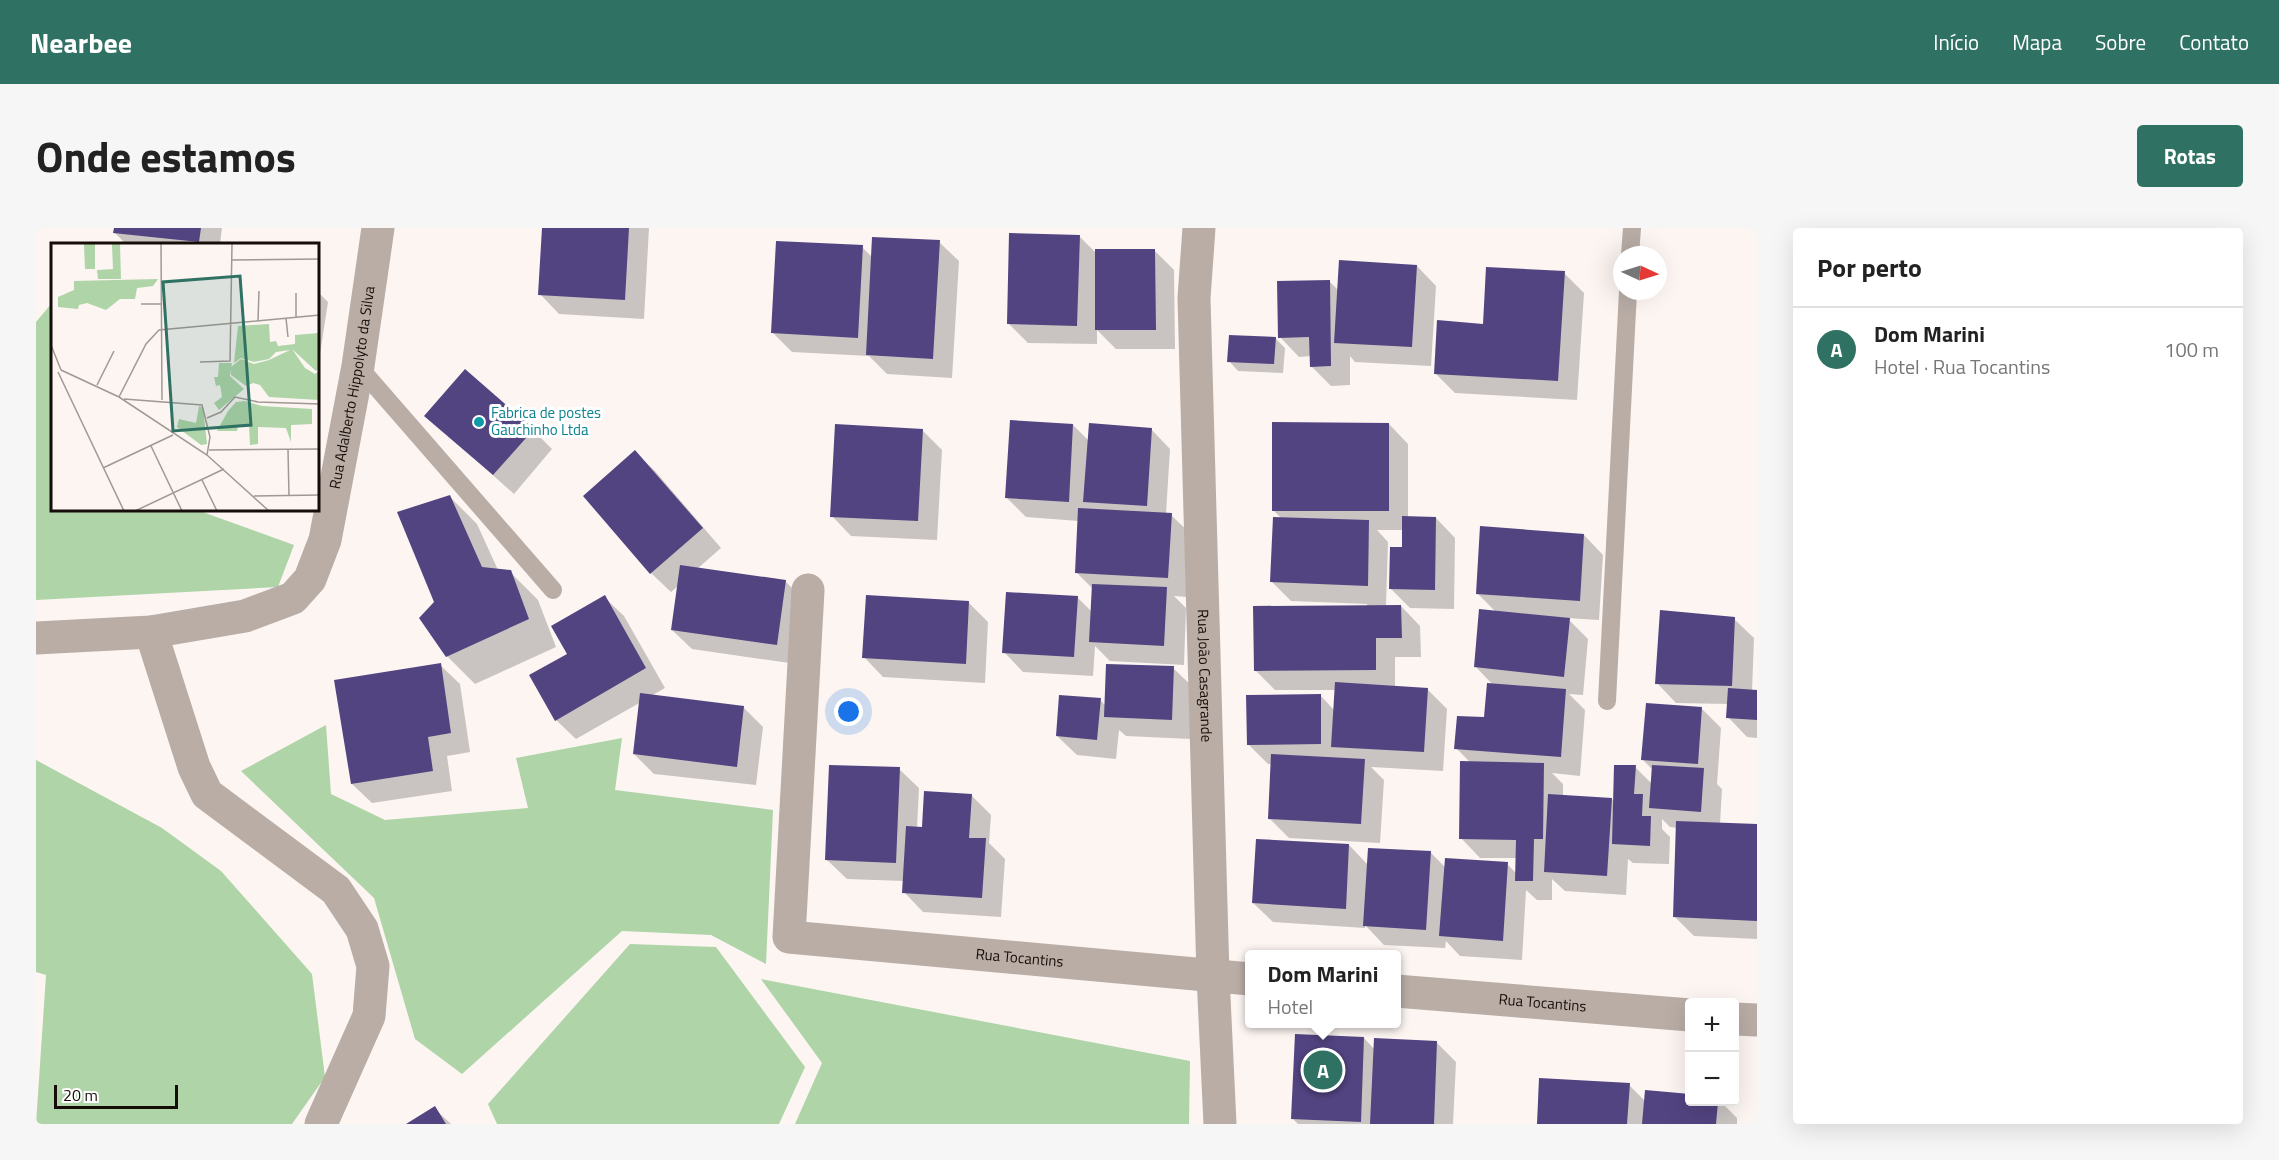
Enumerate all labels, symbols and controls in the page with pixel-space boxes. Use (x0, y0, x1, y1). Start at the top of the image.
text: Nearbee (30, 21, 132, 64)
text: Início (1933, 26, 1979, 58)
text: Mapa (2012, 26, 2062, 58)
text: Sobre (2095, 26, 2146, 58)
text: Contato (2179, 26, 2249, 58)
text: Onde estamos (36, 124, 296, 188)
button: Rotas (2137, 125, 2243, 187)
inset map (51, 243, 320, 512)
north arrow (1613, 246, 1667, 300)
text: Por perto (1817, 248, 1922, 287)
street label: Rua Adalberto Hippolyto da Silva (323, 284, 381, 491)
text: Dom Marini (1874, 317, 1985, 351)
text: A (1830, 334, 1843, 365)
text: 100 m (2164, 334, 2219, 365)
text: Hotel · Rua Tocantins (1874, 351, 2050, 382)
place label: Fabrica de postes Gauchinho Ltda (491, 401, 601, 441)
marker: Fabrica de postes Gauchinho Ltda (472, 415, 486, 429)
street label: Rua João Casagrande (1192, 609, 1218, 743)
your location (834, 697, 863, 726)
street label: Rua Tocantins (975, 942, 1065, 973)
popup (1245, 950, 1401, 1028)
text: Dom Marini (1268, 957, 1378, 991)
street label: Rua Tocantins (1498, 987, 1587, 1018)
text: Hotel (1268, 991, 1313, 1022)
map controls (1685, 998, 1739, 1106)
button: + (1685, 998, 1739, 1052)
pin: A (1304, 1048, 1342, 1092)
button: − (1685, 1052, 1739, 1106)
scale bar (54, 1082, 178, 1110)
text: 20 m (63, 1083, 98, 1107)

